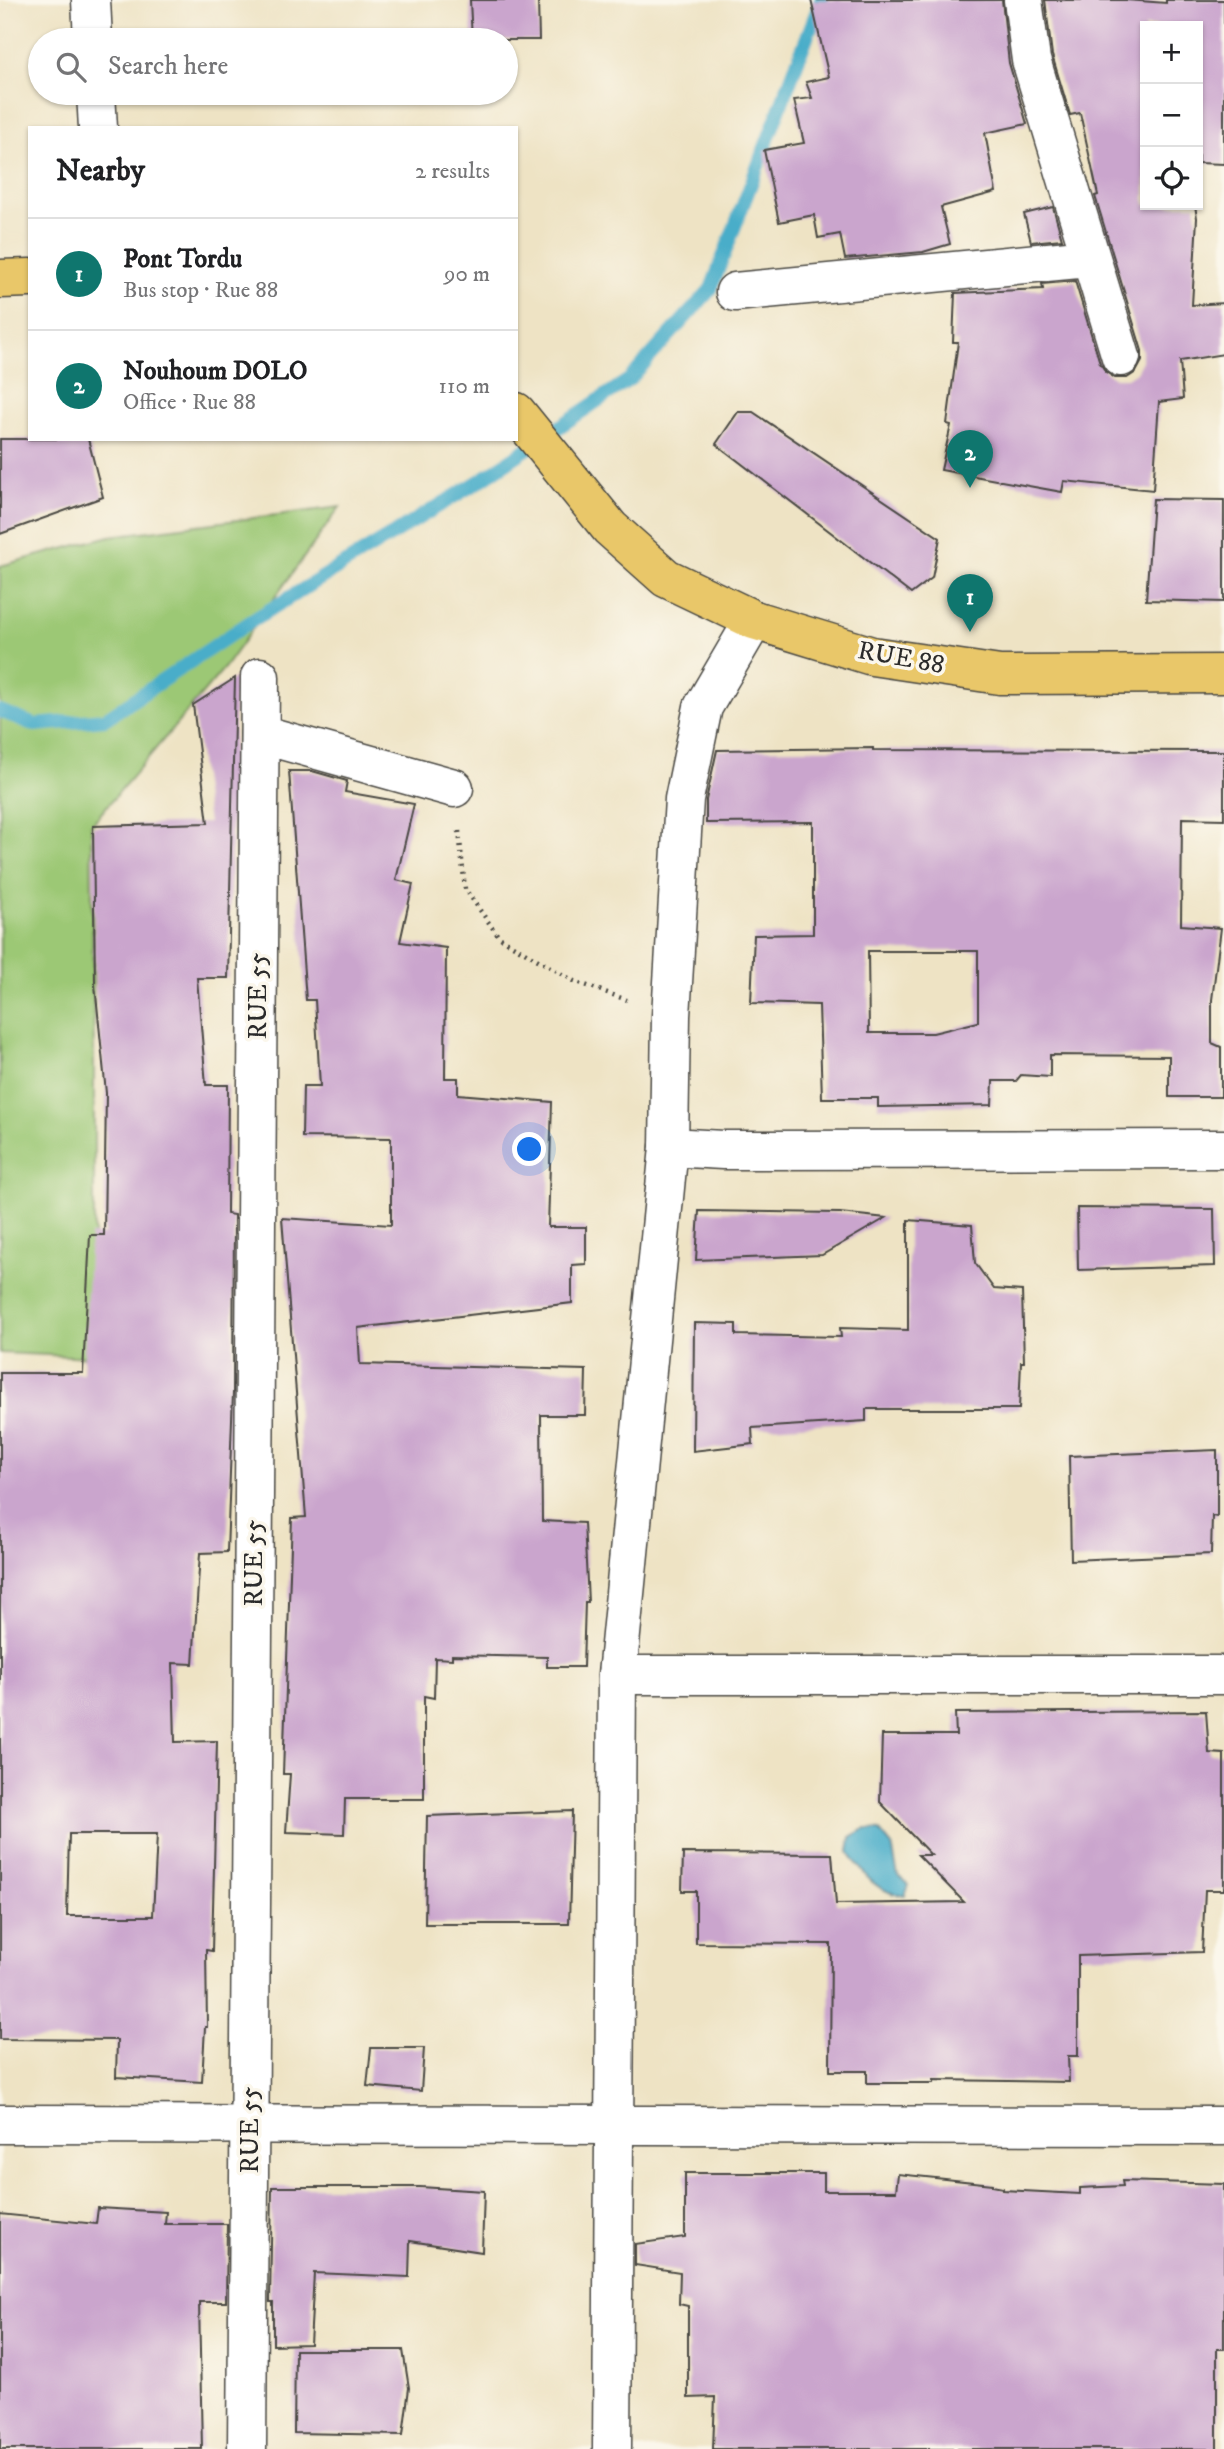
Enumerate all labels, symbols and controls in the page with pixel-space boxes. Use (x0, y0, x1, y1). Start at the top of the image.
map controls (1140, 21, 1203, 210)
button: + (1140, 21, 1203, 84)
search box (28, 28, 518, 105)
icon: search (52, 48, 90, 86)
text: Search here (108, 50, 228, 83)
button: − (1140, 84, 1203, 147)
button: locate (1140, 147, 1203, 210)
text: Nearby (56, 153, 145, 190)
text: 2 results (415, 157, 490, 186)
text: Pont Tordu (123, 243, 242, 276)
text: 1 (75, 260, 83, 289)
text: 90 m (444, 260, 490, 289)
text: Bus stop · Rue 88 (123, 276, 278, 305)
text: Nouhoum DOLO (123, 355, 308, 388)
text: 2 (73, 372, 85, 401)
text: 110 m (439, 372, 490, 401)
text: Office · Rue 88 (123, 388, 256, 417)
pin: 2 (947, 430, 993, 488)
pin: 1 (947, 574, 993, 632)
street label: RUE 88 (855, 634, 947, 682)
street label: RUE 55 (242, 953, 275, 1039)
your location (512, 1132, 546, 1166)
street label: RUE 55 (238, 1520, 271, 1606)
street label: RUE 55 (234, 2087, 267, 2173)

